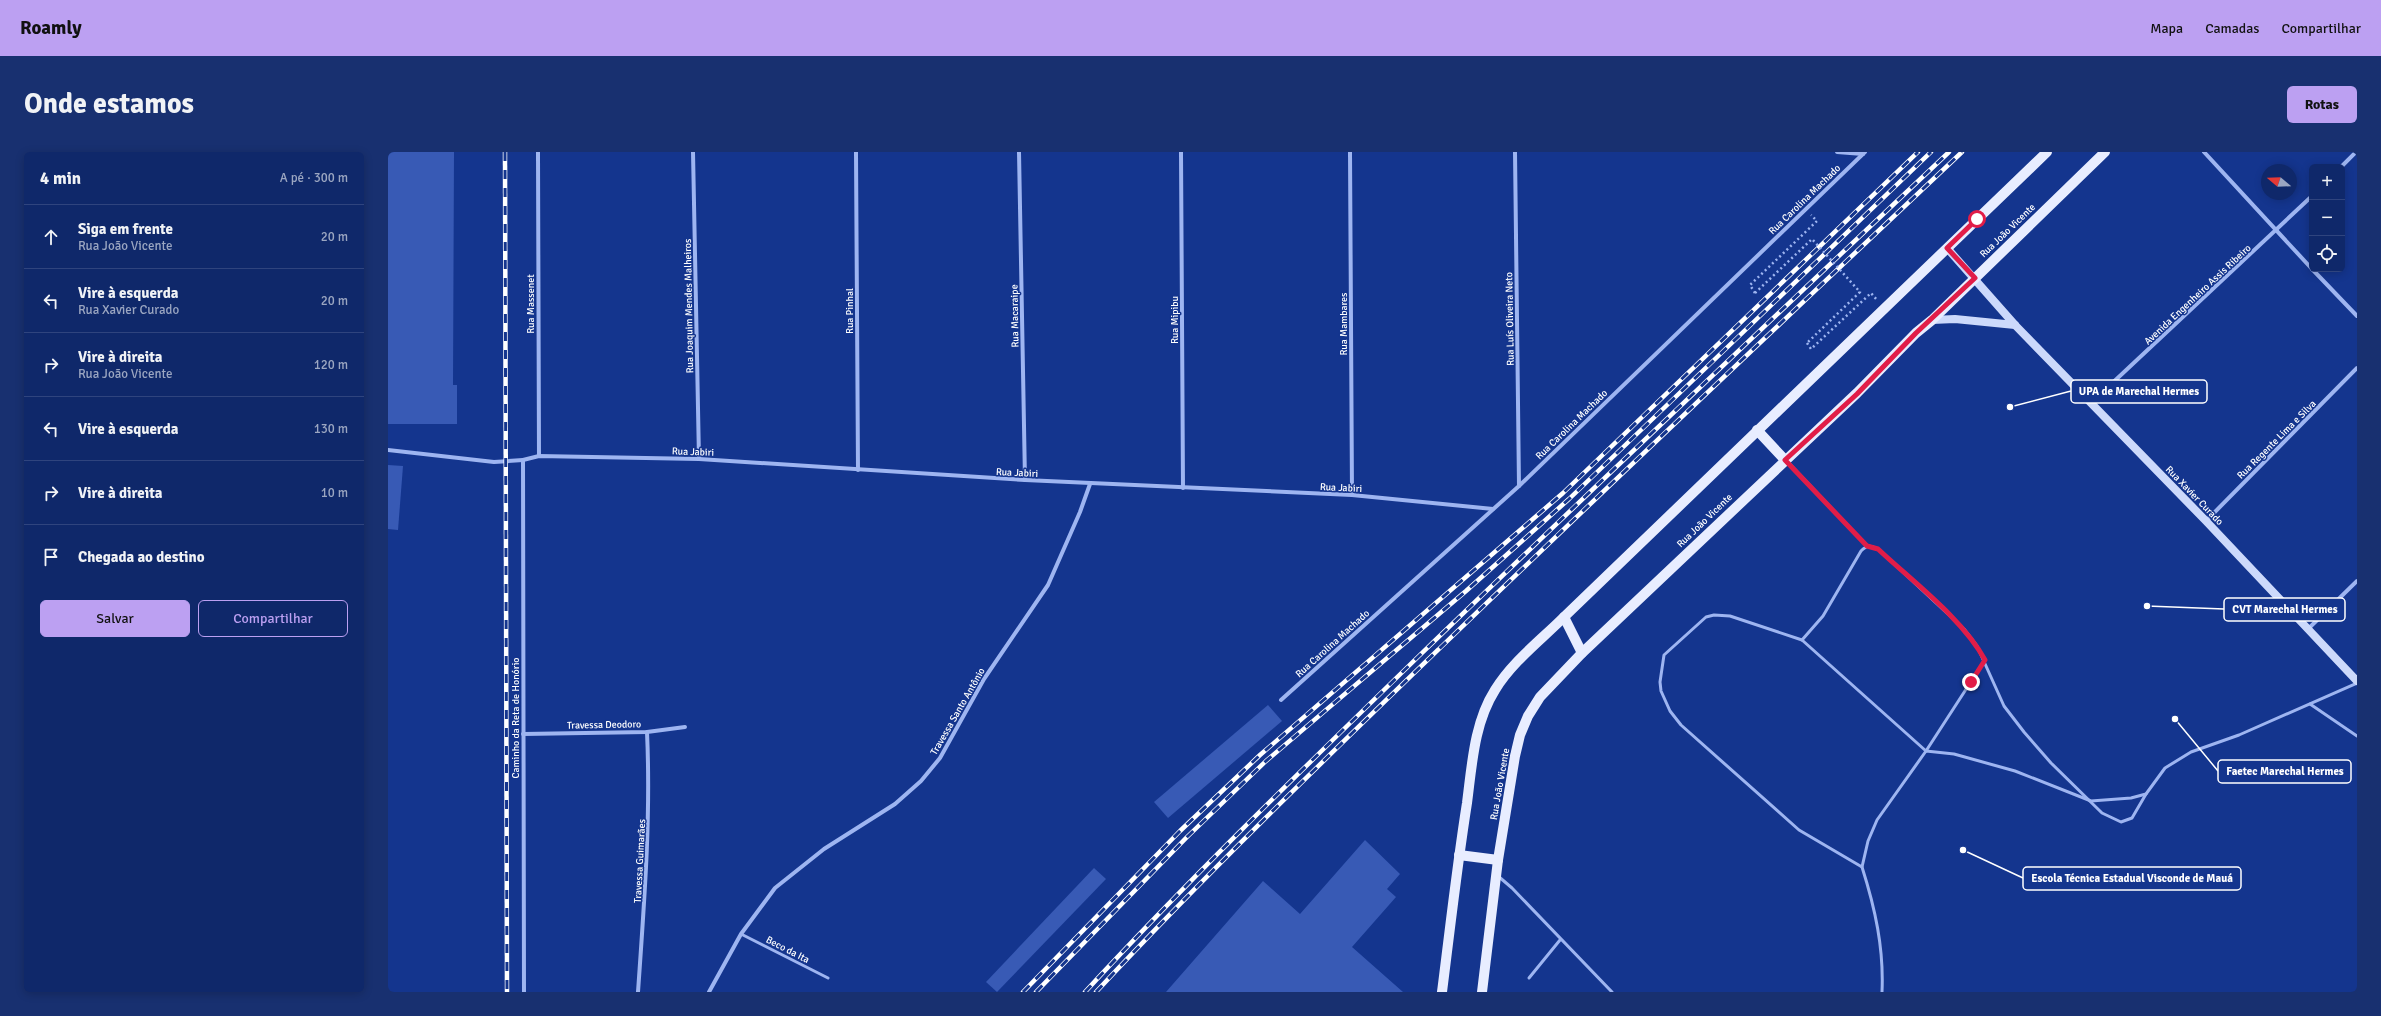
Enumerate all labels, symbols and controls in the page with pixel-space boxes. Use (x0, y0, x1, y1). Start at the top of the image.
text: Roamly (20, 16, 82, 40)
text: Mapa (2150, 20, 2183, 37)
text: Camadas (2205, 20, 2259, 37)
text: Compartilhar (2281, 20, 2361, 37)
button: Rotas (2287, 86, 2357, 123)
text: Onde estamos (24, 87, 194, 121)
street label: Rua Carolina Machado (1766, 162, 1843, 237)
north arrow (2261, 164, 2297, 200)
map controls (2309, 164, 2345, 272)
button: + (2309, 164, 2345, 200)
text: 4 min (40, 168, 81, 189)
text: A pé · 300 m (280, 170, 348, 186)
button: − (2309, 200, 2345, 236)
street label: Rua João Vicente (1977, 201, 2038, 260)
route start (1968, 210, 1986, 228)
text: Siga em frente (78, 220, 173, 238)
icon: ahead (40, 226, 62, 248)
text: 20 m (321, 229, 348, 245)
button: locate (2309, 236, 2345, 272)
text: Rua João Vicente (78, 238, 172, 254)
street label: Rua Joaquim Mendes Malheiros (682, 238, 696, 373)
street label: Avenida Engenheiro Assis Ribeiro (2142, 242, 2254, 347)
street label: Rua Luís Oliveira Neto (1503, 272, 1517, 366)
street label: Rua Massenet (525, 274, 537, 334)
text: Vire à esquerda (78, 284, 178, 302)
street label: Rua Macaraipe (1008, 284, 1022, 348)
street label: Rua Pinhal (844, 288, 856, 334)
icon: left (40, 290, 62, 312)
street label: Rua Mambares (1338, 292, 1350, 355)
text: 20 m (321, 293, 348, 309)
street label: Rua Mipibu (1169, 296, 1181, 344)
text: Rua Xavier Curado (78, 302, 179, 318)
text: Vire à direita (78, 348, 162, 366)
icon: right (40, 354, 62, 376)
text: 120 m (314, 357, 348, 373)
text: Rua João Vicente (78, 366, 172, 382)
callout: UPA de Marechal Hermes (2071, 380, 2207, 403)
text: UPA de Marechal Hermes (2079, 385, 2199, 398)
street label: Rua Carolina Machado (1533, 387, 1610, 462)
street label: Rua Regente Lima e Silva (2235, 398, 2319, 482)
icon: left (40, 418, 62, 440)
text: Vire à esquerda (78, 420, 178, 438)
text: 130 m (314, 421, 348, 437)
street label: Rua Jabiri (672, 445, 714, 459)
street label: Rua Xavier Curado (2163, 464, 2226, 528)
street label: Rua Jabiri (995, 466, 1038, 480)
street label: Rua Jabiri (1319, 481, 1362, 495)
icon: right (40, 482, 62, 504)
text: Vire à direita (78, 484, 162, 502)
text: 10 m (321, 485, 348, 501)
street label: Rua João Vicente (1674, 491, 1735, 550)
icon: arrive (40, 546, 62, 568)
text: Chegada ao destino (78, 548, 205, 566)
callout: CVT Marechal Hermes (2224, 598, 2345, 621)
button: Salvar (40, 600, 190, 637)
button: Compartilhar (198, 600, 348, 637)
text: CVT Marechal Hermes (2232, 603, 2338, 616)
street label: Rua Carolina Machado (1293, 607, 1372, 680)
street label: Caminho da Reta de Honório (510, 657, 522, 779)
street label: Travessa Santo Antônio (928, 666, 988, 757)
route end (1962, 673, 1980, 691)
street label: Travessa Deodoro (567, 718, 641, 732)
street label: Rua João Vicente (1488, 747, 1512, 821)
callout: Faetec Marechal Hermes (2218, 760, 2351, 783)
text: Faetec Marechal Hermes (2226, 765, 2344, 778)
street label: Travessa Guimarães (632, 818, 648, 903)
callout: Escola Técnica Estadual Visconde de Mauá (2023, 867, 2241, 890)
text: Escola Técnica Estadual Visconde de Mauá (2031, 872, 2233, 885)
street label: Beco da Ita (764, 934, 811, 966)

